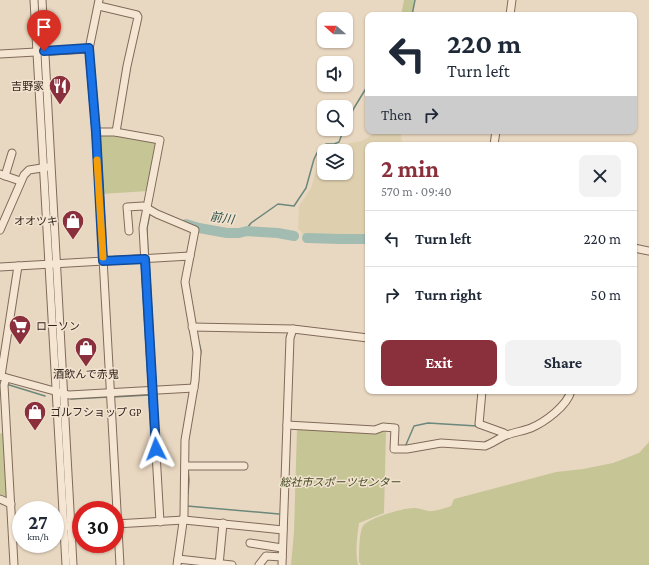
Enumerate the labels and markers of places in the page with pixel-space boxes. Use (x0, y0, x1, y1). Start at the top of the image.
pin (27, 10, 61, 51)
restaurant icon: 吉野家 (47, 73, 73, 106)
place label: 吉野家 (11, 80, 44, 92)
shop icon: オオツキ (60, 208, 86, 241)
place label: オオツキ (14, 215, 58, 227)
supermarket icon: ローソン (7, 313, 33, 346)
place label: ローソン (36, 320, 80, 332)
shop icon: 酒飲んで赤鬼 (73, 335, 99, 368)
place label: 酒飲んで赤鬼 (53, 368, 119, 380)
shop icon: ゴルフショップ GP (22, 399, 48, 432)
place label: ゴルフショップ GP (50, 406, 142, 418)

